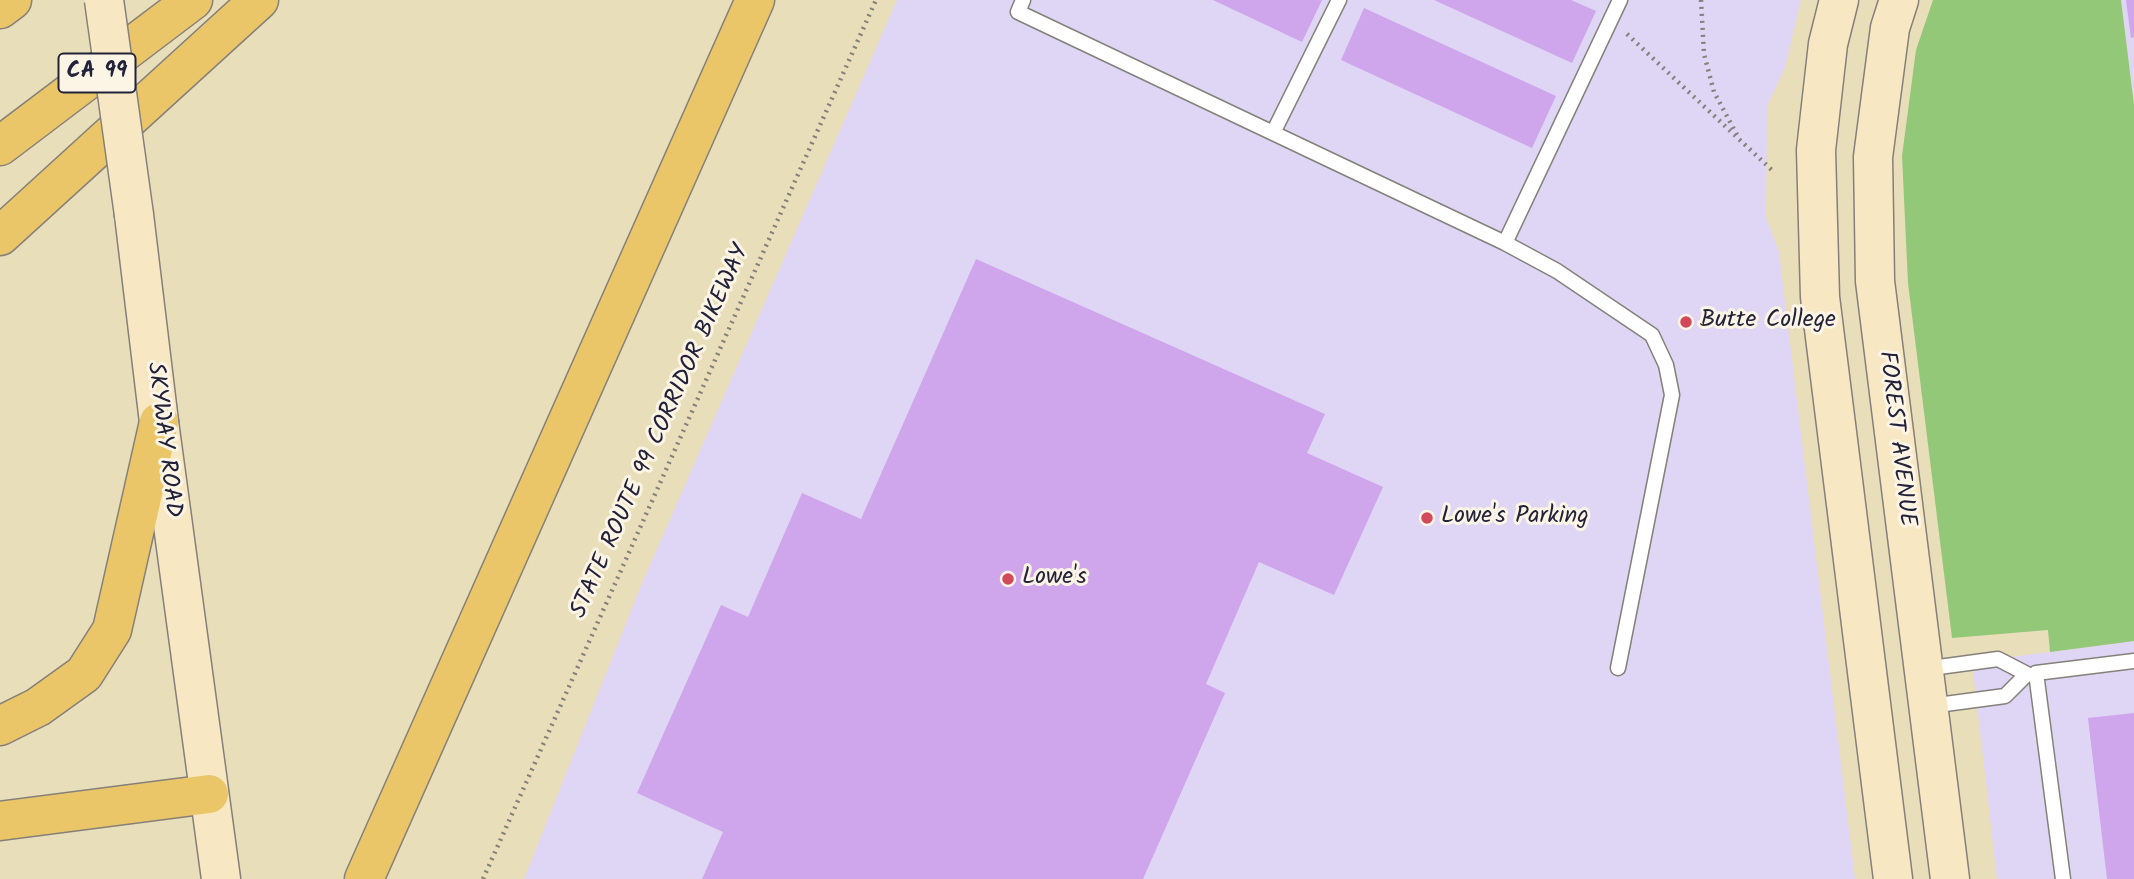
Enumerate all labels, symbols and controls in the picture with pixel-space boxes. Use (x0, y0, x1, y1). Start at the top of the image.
road number: CA 99 (58, 54, 136, 92)
street label: STATE ROUTE 99 CORRIDOR BIKEWAY (566, 241, 758, 623)
place label: Butte College (1700, 308, 1836, 336)
marker: Butte College (1678, 314, 1694, 330)
street label: FOREST AVENUE (1870, 350, 1920, 528)
street label: SKYWAY ROAD (138, 361, 186, 519)
place label: Lowe's Parking (1441, 504, 1589, 532)
marker: Lowe's Parking (1419, 510, 1435, 526)
place label: Lowe's (1022, 565, 1087, 593)
marker: Lowe's (1000, 571, 1016, 587)

